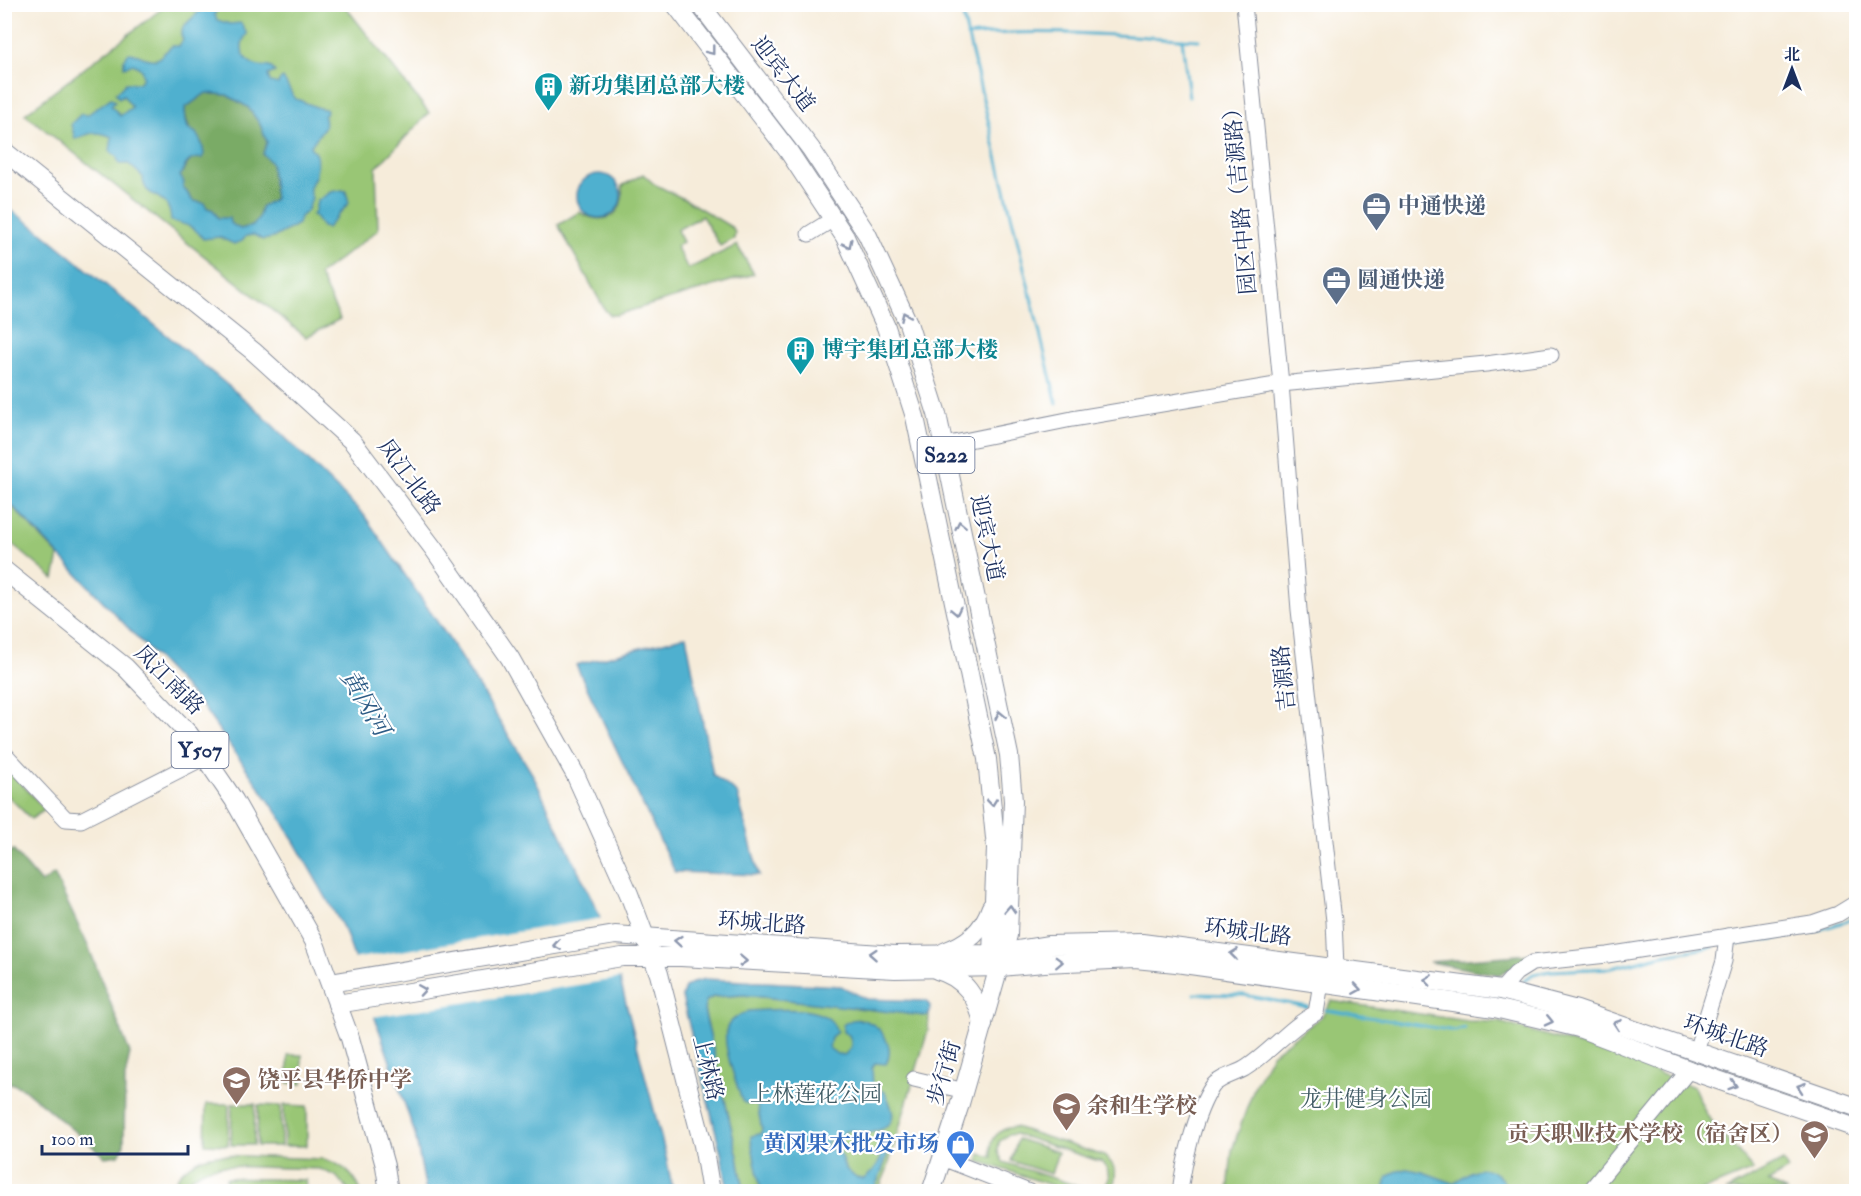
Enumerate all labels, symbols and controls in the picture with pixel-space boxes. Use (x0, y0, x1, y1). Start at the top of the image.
street label: 迎宾大道 (745, 31, 821, 117)
north arrow (1762, 39, 1822, 99)
one-way arrow (704, 44, 715, 55)
text: 北 (1784, 45, 1800, 65)
building icon: 新功集团总部大楼 (532, 70, 564, 112)
place label: 新功集团总部大楼 (569, 72, 745, 100)
street label: 园区中路（吉源路） (1217, 96, 1263, 296)
office icon: 中通快递 (1361, 190, 1393, 232)
place label: 中通快递 (1398, 192, 1486, 220)
one-way arrow (840, 238, 852, 249)
office icon: 圆通快递 (1320, 264, 1352, 306)
place label: 圆通快递 (1357, 266, 1445, 294)
one-way arrow (900, 312, 912, 323)
building icon: 博宇集团总部大楼 (785, 334, 817, 376)
place label: 博宇集团总部大楼 (822, 336, 998, 364)
street label: 凤江北路 (371, 433, 447, 521)
road number: S222 (918, 437, 974, 473)
street label: 迎宾大道 (964, 492, 1010, 584)
one-way arrow (954, 520, 967, 530)
one-way arrow (948, 606, 961, 616)
street label: 凤江南路 (128, 639, 210, 721)
street label: 吉源路 (1267, 644, 1301, 712)
water label: 黄冈河 (333, 664, 399, 745)
one-way arrow (995, 711, 1008, 721)
road number: Y507 (172, 732, 228, 768)
one-way arrow (985, 798, 998, 807)
one-way arrow (1003, 905, 1016, 914)
street label: 环城北路 (717, 906, 807, 940)
street label: 环城北路 (1203, 913, 1293, 951)
one-way arrow (673, 935, 682, 948)
one-way arrow (552, 938, 562, 951)
one-way arrow (868, 947, 877, 960)
one-way arrow (1230, 949, 1239, 961)
one-way arrow (739, 954, 748, 967)
one-way arrow (1054, 956, 1063, 969)
one-way arrow (1423, 974, 1432, 986)
one-way arrow (1352, 982, 1362, 995)
one-way arrow (416, 984, 426, 997)
street label: 环城北路 (1680, 1008, 1772, 1064)
one-way arrow (1544, 1014, 1554, 1027)
one-way arrow (1612, 1019, 1623, 1031)
street label: 上林路 (686, 1033, 730, 1103)
street label: 步行街 (921, 1037, 967, 1109)
school or university icon: 饶平县华侨中学 (221, 1064, 253, 1106)
place label: 饶平县华侨中学 (258, 1066, 412, 1094)
one-way arrow (1727, 1077, 1738, 1090)
park label: 上林莲花公园 (750, 1080, 882, 1108)
one-way arrow (1797, 1082, 1807, 1094)
park label: 龙井健身公园 (1300, 1085, 1432, 1113)
school or university icon: 余和生学校 (1050, 1090, 1082, 1132)
place label: 余和生学校 (1087, 1092, 1197, 1120)
scale bar (42, 1118, 188, 1156)
school or university icon: 贡天职业技术学校（宿舍区） (1798, 1118, 1830, 1160)
place label: 贡天职业技术学校（宿舍区） (1507, 1120, 1793, 1148)
text: 100 m (51, 1128, 94, 1151)
shop icon: 黄冈果木批发市场 (944, 1128, 976, 1170)
place label: 黄冈果木批发市场 (763, 1130, 939, 1158)

